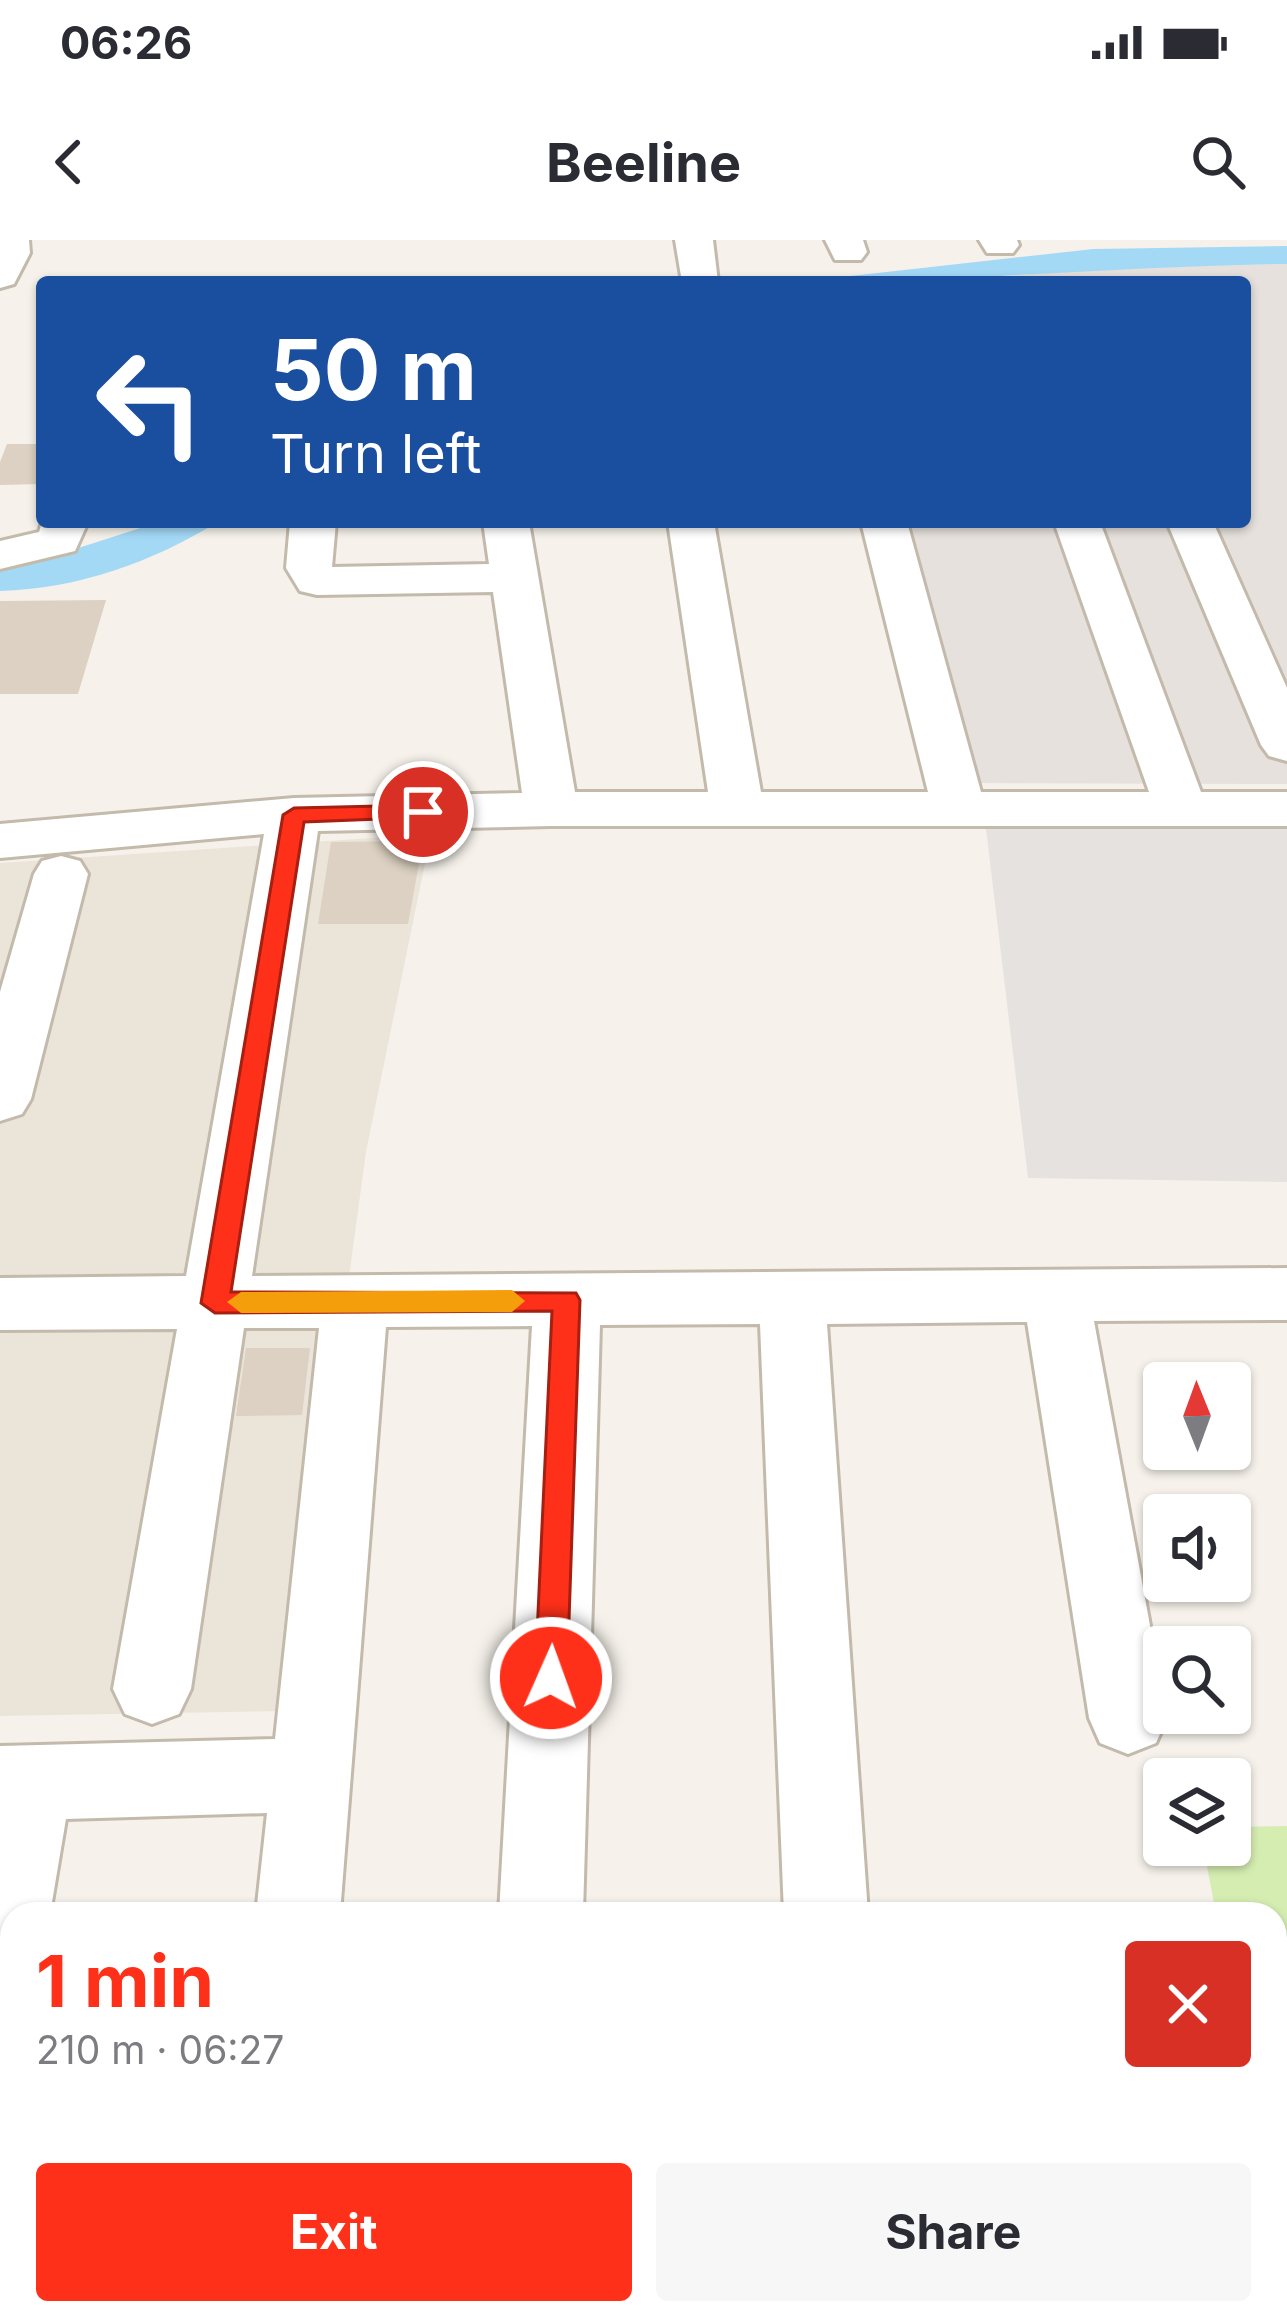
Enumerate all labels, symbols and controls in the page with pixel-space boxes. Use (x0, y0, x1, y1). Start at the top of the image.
text: 06:26 (60, 15, 192, 70)
icon: back (36, 129, 102, 195)
icon: search (1185, 129, 1251, 195)
text: Beeline (546, 130, 741, 195)
text: 50 m (270, 319, 477, 420)
icon: left (72, 324, 228, 480)
text: Turn left (270, 421, 481, 486)
pin (372, 761, 474, 863)
icon: arrive (390, 779, 456, 845)
north arrow (1143, 1362, 1251, 1470)
map controls (1143, 1362, 1251, 1866)
button: sound (1143, 1494, 1251, 1602)
position arrow (488, 1615, 614, 1741)
button: search (1143, 1626, 1251, 1734)
button: layers (1143, 1758, 1251, 1866)
text: 1 min (36, 1937, 214, 2024)
button: close (1125, 1941, 1251, 2067)
text: 210 m · 06:27 (36, 2026, 284, 2073)
button: Exit (36, 2163, 632, 2301)
button: Share (656, 2163, 1251, 2301)

